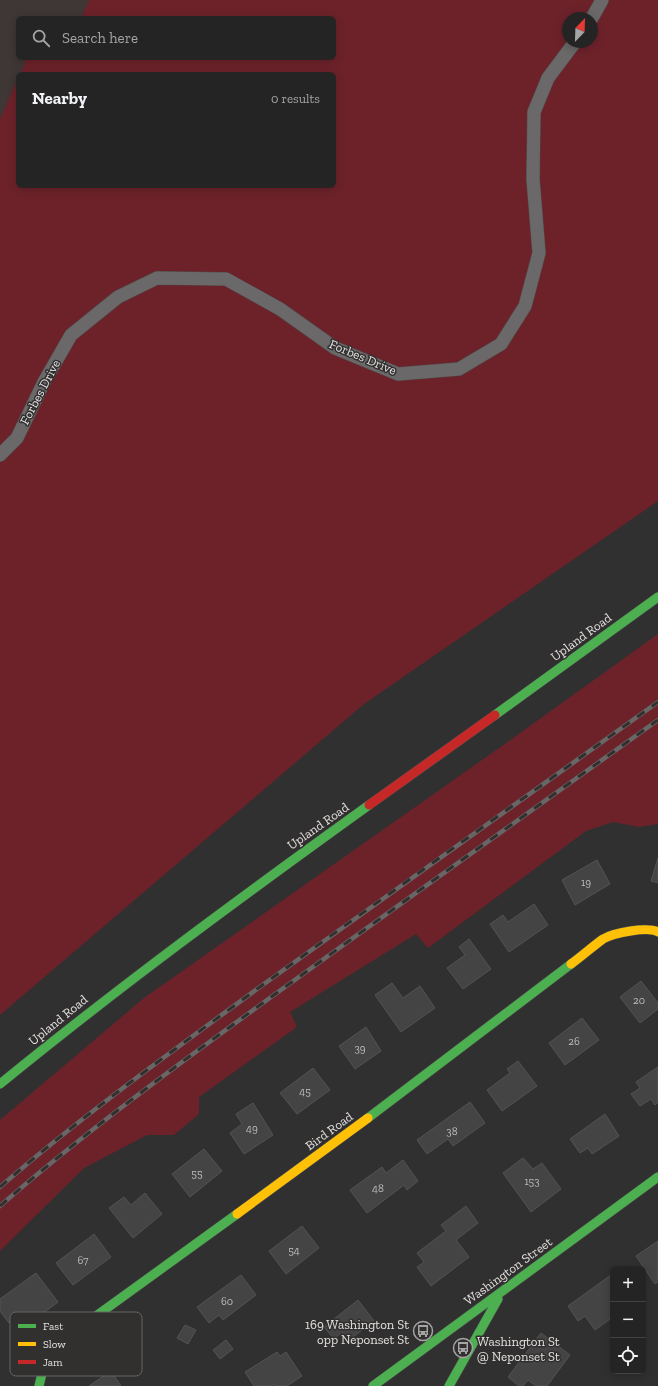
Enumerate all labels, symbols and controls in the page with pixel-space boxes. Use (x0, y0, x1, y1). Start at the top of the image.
north arrow (562, 12, 598, 48)
search box (16, 16, 336, 60)
icon: search (30, 27, 52, 49)
text: Search here (62, 29, 138, 47)
text: Nearby (32, 88, 87, 108)
text: 0 results (271, 91, 320, 106)
street label: Forbes Drive (327, 336, 399, 378)
street label: Forbes Drive (17, 357, 63, 427)
street label: Upland Road (548, 610, 614, 664)
street label: Upland Road (284, 799, 352, 853)
house number: 19 (581, 876, 591, 889)
street label: Upland Road (26, 992, 90, 1048)
house number: 20 (633, 994, 645, 1007)
house number: 26 (568, 1035, 580, 1048)
house number: 39 (354, 1042, 366, 1055)
house number: 45 (299, 1085, 311, 1098)
street label: Bird Road (302, 1109, 356, 1153)
house number: 49 (246, 1122, 258, 1135)
house number: 38 (446, 1125, 458, 1138)
house number: 55 (191, 1167, 203, 1180)
house number: 153 (524, 1175, 540, 1188)
house number: 48 (372, 1182, 384, 1195)
street label: Washington Street (461, 1234, 555, 1308)
house number: 54 (288, 1244, 300, 1257)
house number: 67 (77, 1254, 89, 1267)
map controls (610, 1266, 646, 1374)
button: + (610, 1266, 646, 1302)
house number: 60 (221, 1295, 233, 1308)
button: − (610, 1302, 646, 1338)
legend (10, 1312, 142, 1376)
place label: 169 Washington St opp Neponset St (305, 1317, 409, 1347)
text: Fast (43, 1320, 64, 1333)
bus stop icon: 169 Washington St opp Neponset St (412, 1320, 434, 1342)
place label: Washington St @ Neponset St (477, 1334, 560, 1364)
bus stop icon: Washington St @ Neponset St (452, 1337, 474, 1359)
text: Slow (43, 1338, 66, 1351)
button: locate (610, 1338, 646, 1374)
text: Jam (43, 1356, 63, 1369)

